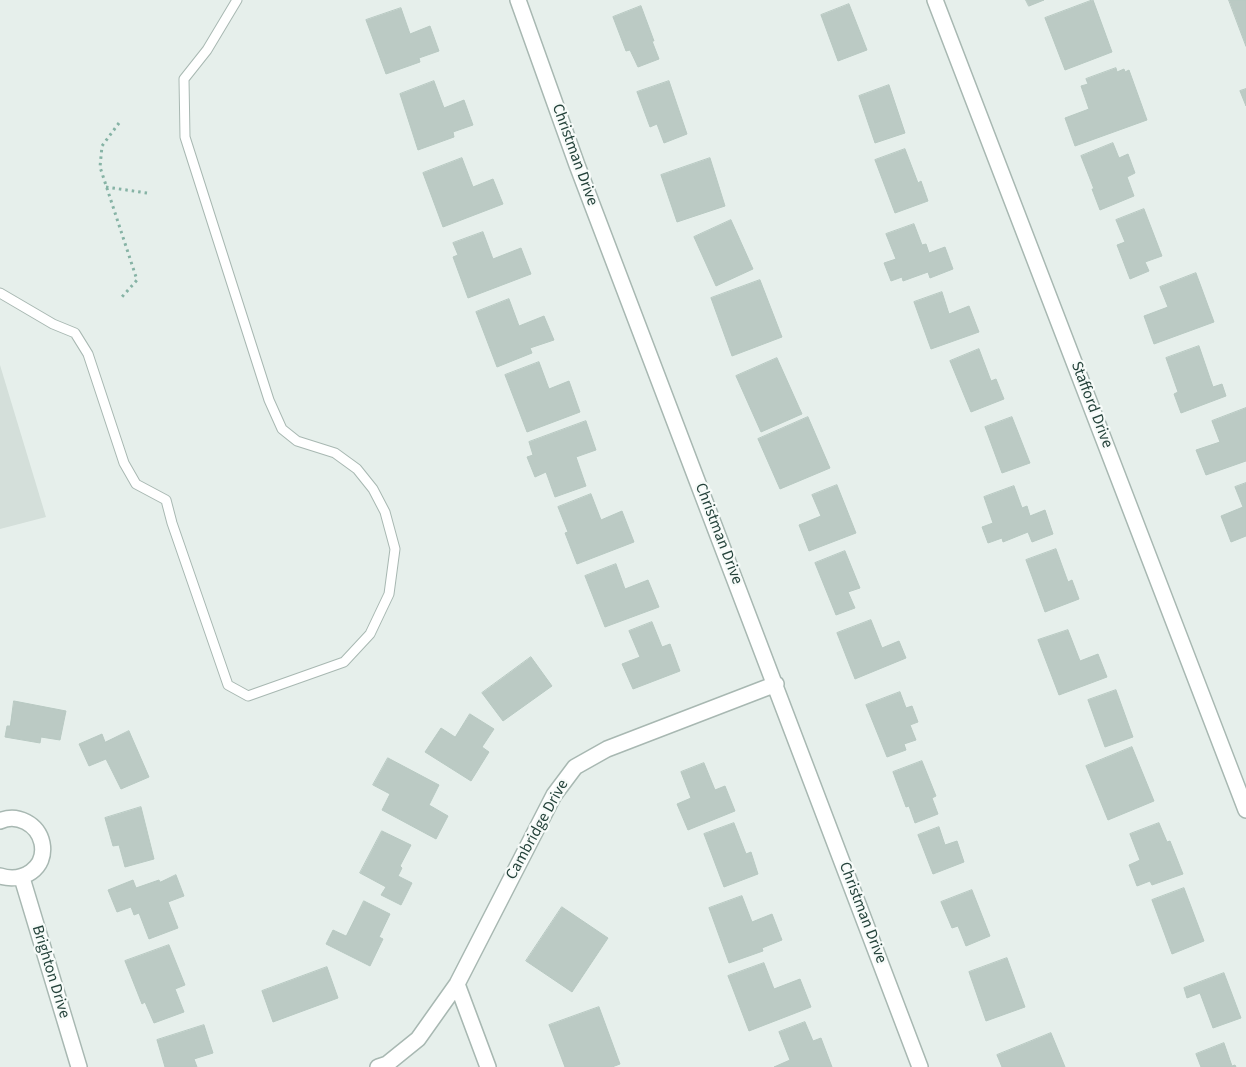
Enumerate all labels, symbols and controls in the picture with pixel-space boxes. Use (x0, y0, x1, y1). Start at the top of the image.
street label: Christman Drive (547, 101, 601, 209)
street label: Stafford Drive (1066, 359, 1116, 451)
street label: Christman Drive (690, 481, 746, 587)
street label: Cambridge Drive (503, 777, 573, 883)
street label: Christman Drive (834, 860, 890, 966)
street label: Brighton Drive (27, 923, 73, 1021)

